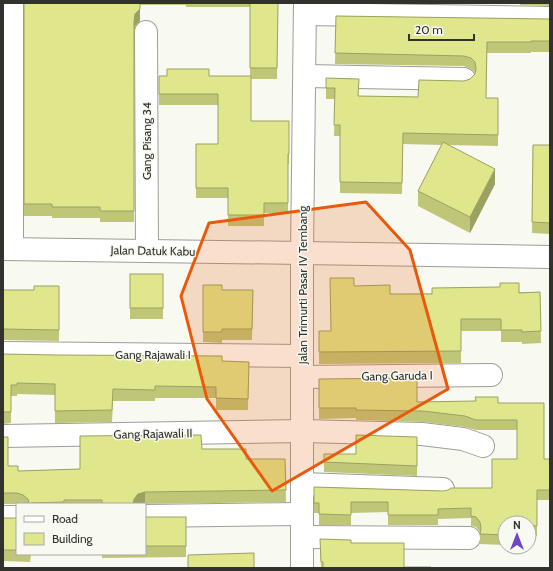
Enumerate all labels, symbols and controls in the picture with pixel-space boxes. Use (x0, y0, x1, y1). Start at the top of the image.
scale bar (409, 16, 474, 42)
text: 20 m (415, 22, 443, 37)
street label: Gang Pisang 34 (139, 102, 154, 180)
street label: Jalan Trimurti Pasar IV Tembang (295, 205, 310, 365)
street label: Jalan Datuk Kabu (109, 242, 196, 259)
street label: Gang Rajawali I (115, 347, 191, 362)
street label: Gang Garuda I (361, 367, 433, 384)
street label: Gang Rajawali II (113, 425, 193, 442)
legend (16, 503, 146, 555)
text: Road (52, 511, 78, 526)
north arrow (497, 515, 537, 555)
text: N (513, 518, 521, 532)
text: Building (52, 531, 94, 546)

